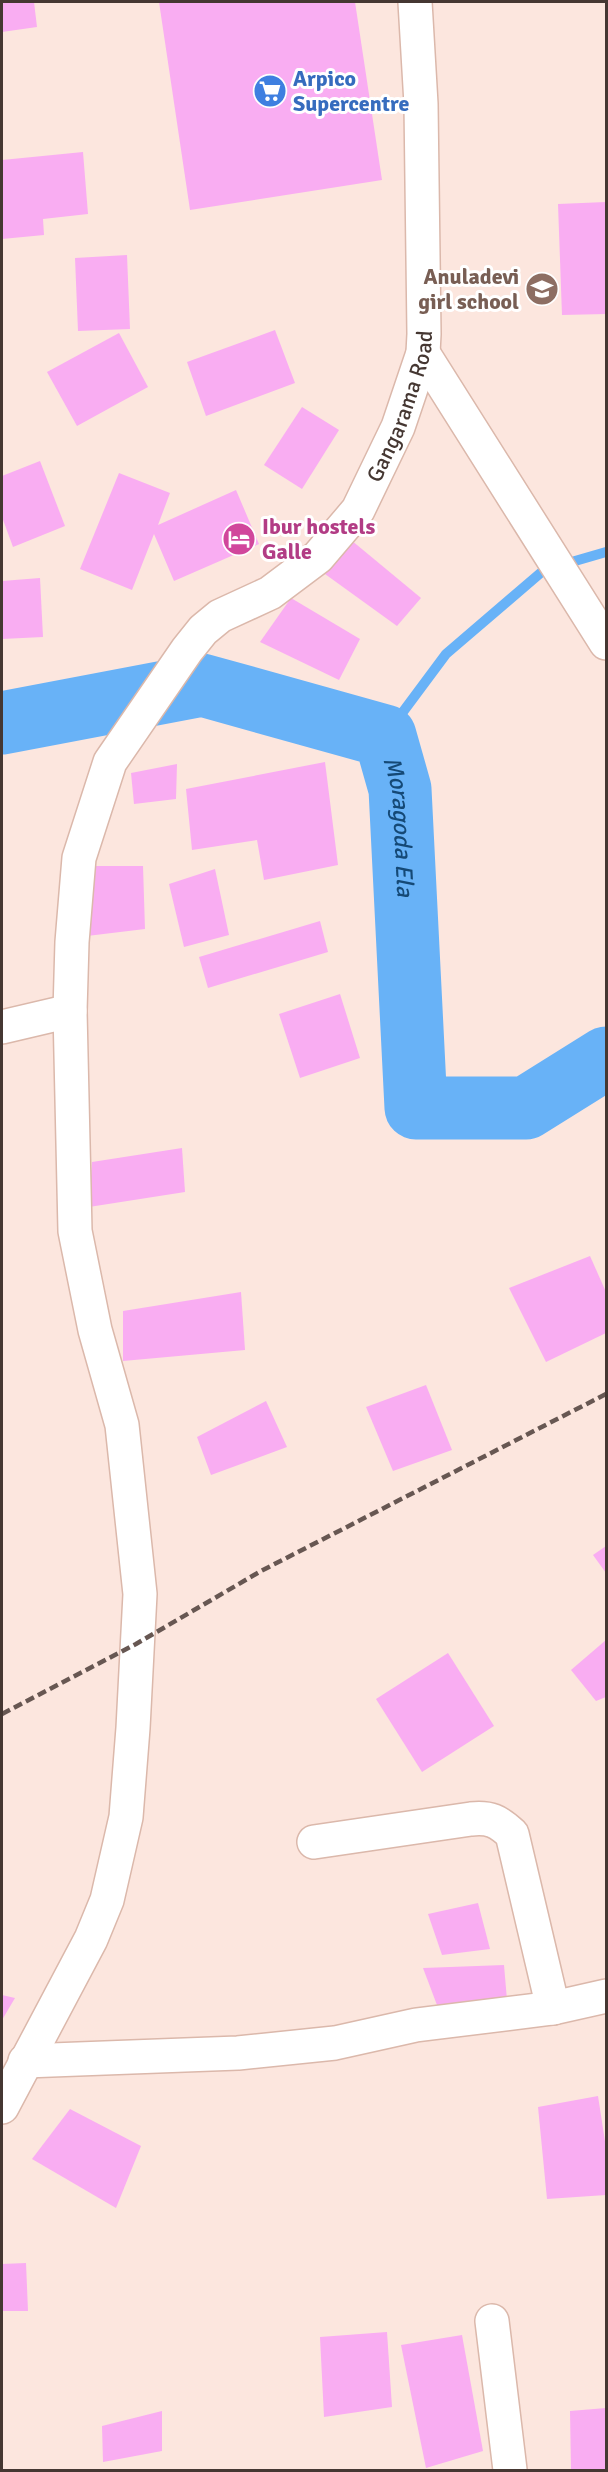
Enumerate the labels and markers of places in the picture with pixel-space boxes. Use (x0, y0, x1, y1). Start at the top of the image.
place label: Arpico Supercentre (293, 65, 409, 117)
supermarket icon: Arpico Supercentre (252, 73, 288, 109)
place label: Anuladevi girl school (418, 263, 519, 315)
school or university icon: Anuladevi girl school (524, 271, 560, 307)
place label: Ibur hostels Galle (262, 513, 375, 565)
hotel icon: Ibur hostels Galle (221, 521, 257, 557)

